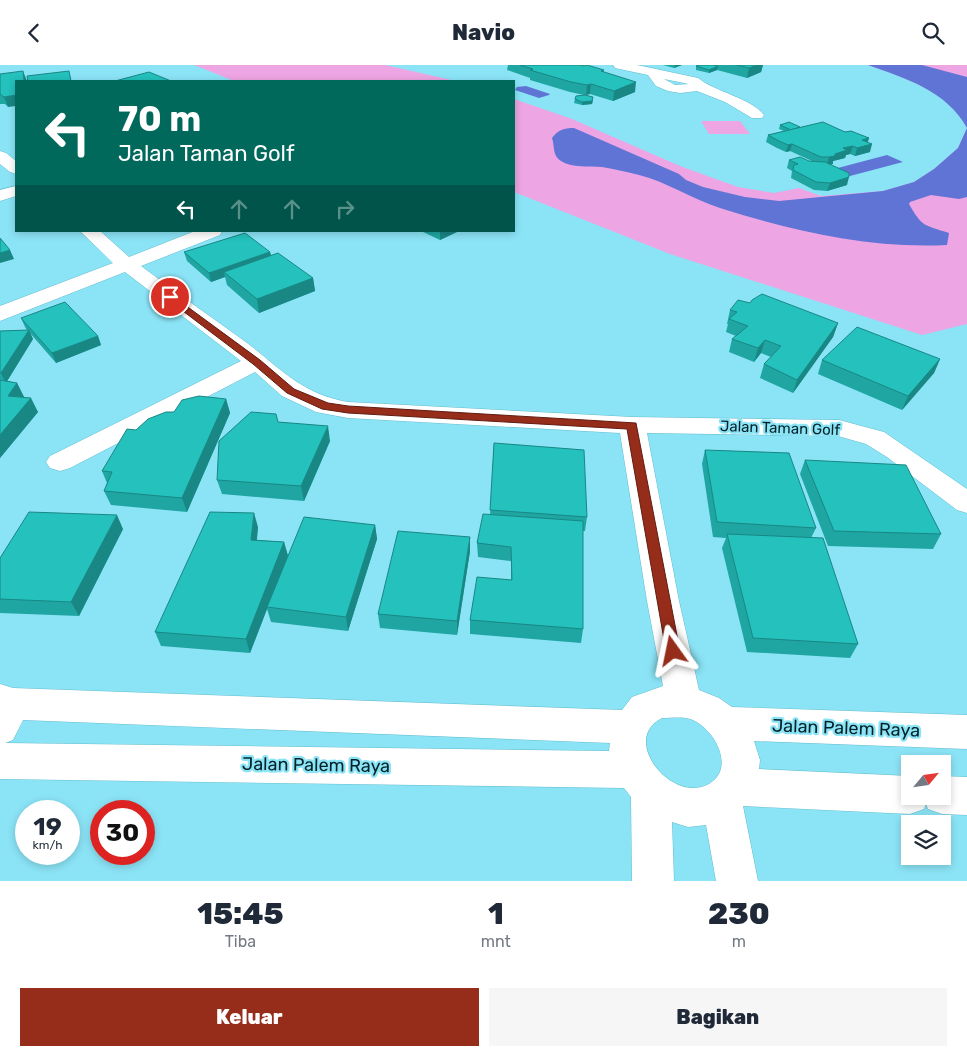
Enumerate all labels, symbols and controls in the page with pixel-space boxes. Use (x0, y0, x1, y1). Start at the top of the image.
icon: back (20, 19, 48, 47)
text: Navio (452, 19, 515, 46)
icon: search (919, 19, 947, 47)
text: 70 m (118, 98, 201, 140)
icon: left (35, 100, 100, 165)
text: Jalan Taman Golf (118, 140, 294, 167)
icon: left (172, 195, 200, 223)
icon: ahead (225, 195, 253, 223)
icon: ahead (278, 195, 306, 223)
icon: right (331, 195, 359, 223)
pin (149, 276, 191, 318)
icon: arrive (156, 283, 184, 311)
street label: Jalan Taman Golf (720, 417, 841, 439)
position arrow (646, 624, 698, 676)
street label: Jalan Palem Raya (772, 714, 920, 742)
street label: Jalan Palem Raya (242, 753, 390, 777)
north arrow (901, 755, 951, 805)
map controls (901, 755, 951, 865)
speed limit sign: 30 (90, 800, 155, 865)
text: 19 (33, 812, 62, 841)
button: layers (901, 815, 951, 865)
text: km/h (33, 838, 62, 852)
text: 15:45 (197, 896, 284, 932)
text: 1 (488, 896, 504, 932)
text: 230 (708, 896, 770, 932)
text: Tiba (225, 932, 256, 951)
text: mnt (481, 932, 511, 951)
text: m (732, 932, 746, 951)
button: Keluar (20, 988, 479, 1046)
button: Bagikan (489, 988, 947, 1046)

